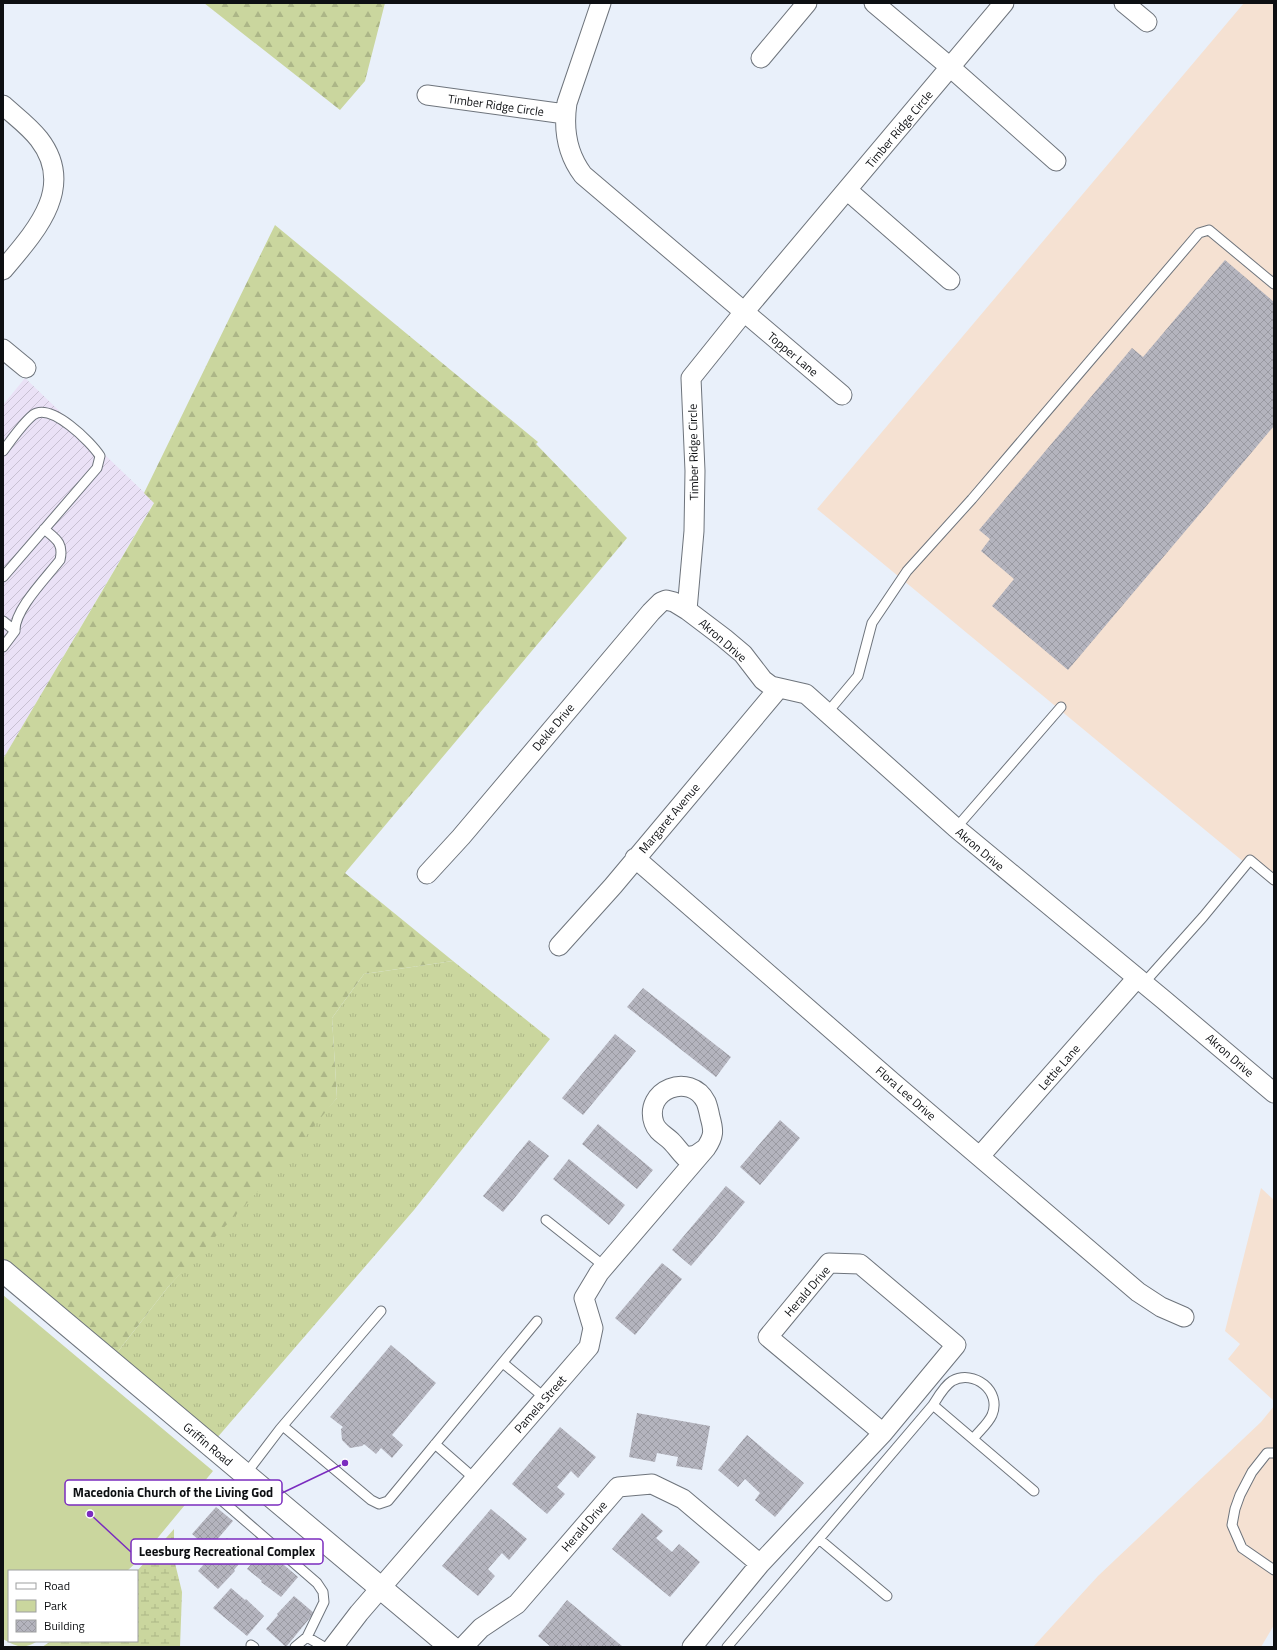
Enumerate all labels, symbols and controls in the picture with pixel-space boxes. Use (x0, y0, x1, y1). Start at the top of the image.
street label: Timber Ridge Circle (861, 86, 937, 172)
street label: Timber Ridge Circle (447, 89, 545, 121)
street label: Topper Lane (763, 327, 823, 381)
street label: Timber Ridge Circle (683, 404, 703, 500)
street label: Akron Drive (695, 614, 751, 666)
street label: Dekle Drive (527, 699, 579, 755)
street label: Margaret Avenue (634, 779, 704, 857)
street label: Akron Drive (951, 823, 1009, 875)
street label: Akron Drive (1202, 1029, 1258, 1081)
street label: Lettie Lane (1034, 1040, 1084, 1094)
street label: Flora Lee Drive (871, 1061, 941, 1125)
street label: Herald Drive (779, 1261, 835, 1321)
street label: Pamela Street (509, 1370, 571, 1437)
street label: Griffin Road (179, 1417, 237, 1471)
callout: Macedonia Church of the Living God (65, 1480, 282, 1505)
text: Macedonia Church of the Living God (73, 1482, 273, 1502)
street label: Herald Drive (556, 1496, 612, 1556)
callout: Leesburg Recreational Complex (131, 1539, 323, 1564)
text: Leesburg Recreational Complex (139, 1541, 315, 1561)
legend (8, 1570, 138, 1642)
text: Road (44, 1576, 70, 1595)
text: Park (44, 1596, 67, 1615)
text: Building (44, 1616, 85, 1635)

